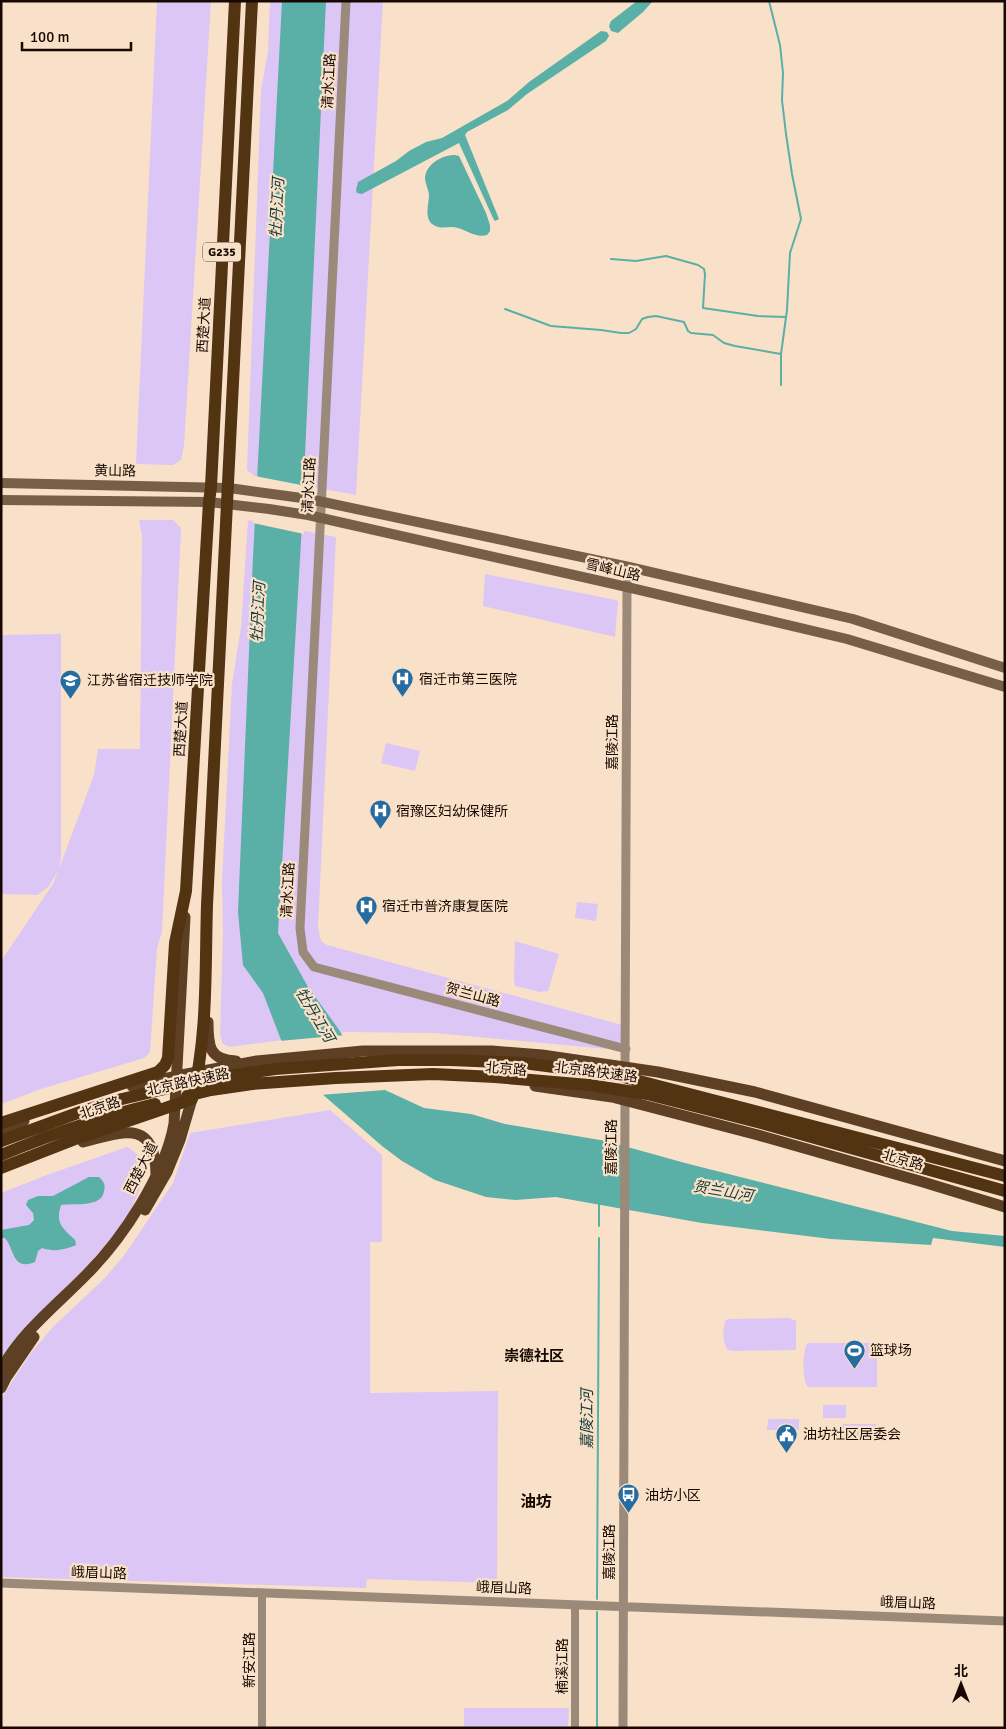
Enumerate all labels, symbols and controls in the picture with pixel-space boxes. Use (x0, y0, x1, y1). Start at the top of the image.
scale bar (22, 20, 131, 52)
text: 100 m (30, 28, 70, 46)
street label: 清水江路 (319, 53, 339, 109)
water label: 牡丹江河 (266, 175, 288, 238)
road number: G235 (203, 242, 241, 262)
street label: 西楚大道 (194, 297, 214, 353)
street label: 清水江路 (299, 457, 319, 513)
street label: 黄山路 (94, 462, 136, 480)
street label: 雪峰山路 (584, 555, 642, 585)
water label: 牡丹江河 (247, 579, 269, 642)
hospital icon: 宿迁市第三医院 (391, 667, 415, 698)
school or university icon: 江苏省宿迁技师学院 (59, 668, 83, 699)
place label: 宿迁市第三医院 (419, 671, 517, 688)
place label: 江苏省宿迁技师学院 (87, 672, 213, 689)
street label: 西楚大道 (171, 701, 191, 757)
street label: 嘉陵江路 (604, 714, 621, 770)
hospital icon: 宿豫区妇幼保健所 (368, 799, 392, 830)
place label: 宿豫区妇幼保健所 (396, 803, 508, 820)
street label: 清水江路 (278, 862, 298, 918)
hospital icon: 宿迁市普济康复医院 (354, 894, 378, 925)
place label: 宿迁市普济康复医院 (382, 898, 508, 915)
street label: 贺兰山路 (444, 980, 502, 1010)
water label: 牡丹江河 (292, 985, 340, 1048)
street label: 北京路快速路 (553, 1058, 639, 1086)
street label: 北京路 (484, 1059, 528, 1079)
street label: 北京路快速路 (145, 1065, 231, 1099)
street label: 北京路 (77, 1093, 123, 1123)
street label: 嘉陵江路 (603, 1119, 620, 1175)
street label: 西楚大道 (121, 1139, 161, 1197)
street label: 北京路 (880, 1146, 926, 1174)
water label: 贺兰山河 (692, 1177, 757, 1206)
sports icon: 篮球场 (842, 1338, 866, 1369)
place label: 篮球场 (870, 1342, 912, 1359)
district label: 崇德社区 (504, 1347, 564, 1365)
water label: 嘉陵江河 (578, 1386, 596, 1449)
public building icon: 油坊社区居委会 (775, 1422, 799, 1453)
place label: 油坊社区居委会 (803, 1426, 901, 1443)
bus stop icon: 油坊小区 (617, 1483, 641, 1514)
place label: 油坊小区 (645, 1487, 701, 1504)
district label: 油坊 (520, 1492, 552, 1512)
street label: 嘉陵江路 (601, 1524, 618, 1580)
street label: 峨眉山路 (71, 1564, 127, 1582)
street label: 峨眉山路 (476, 1579, 532, 1597)
street label: 峨眉山路 (880, 1594, 936, 1612)
street label: 新安江路 (241, 1632, 258, 1688)
street label: 楠溪江路 (554, 1638, 571, 1694)
north arrow (936, 1659, 986, 1709)
text: 北 (954, 1663, 968, 1680)

